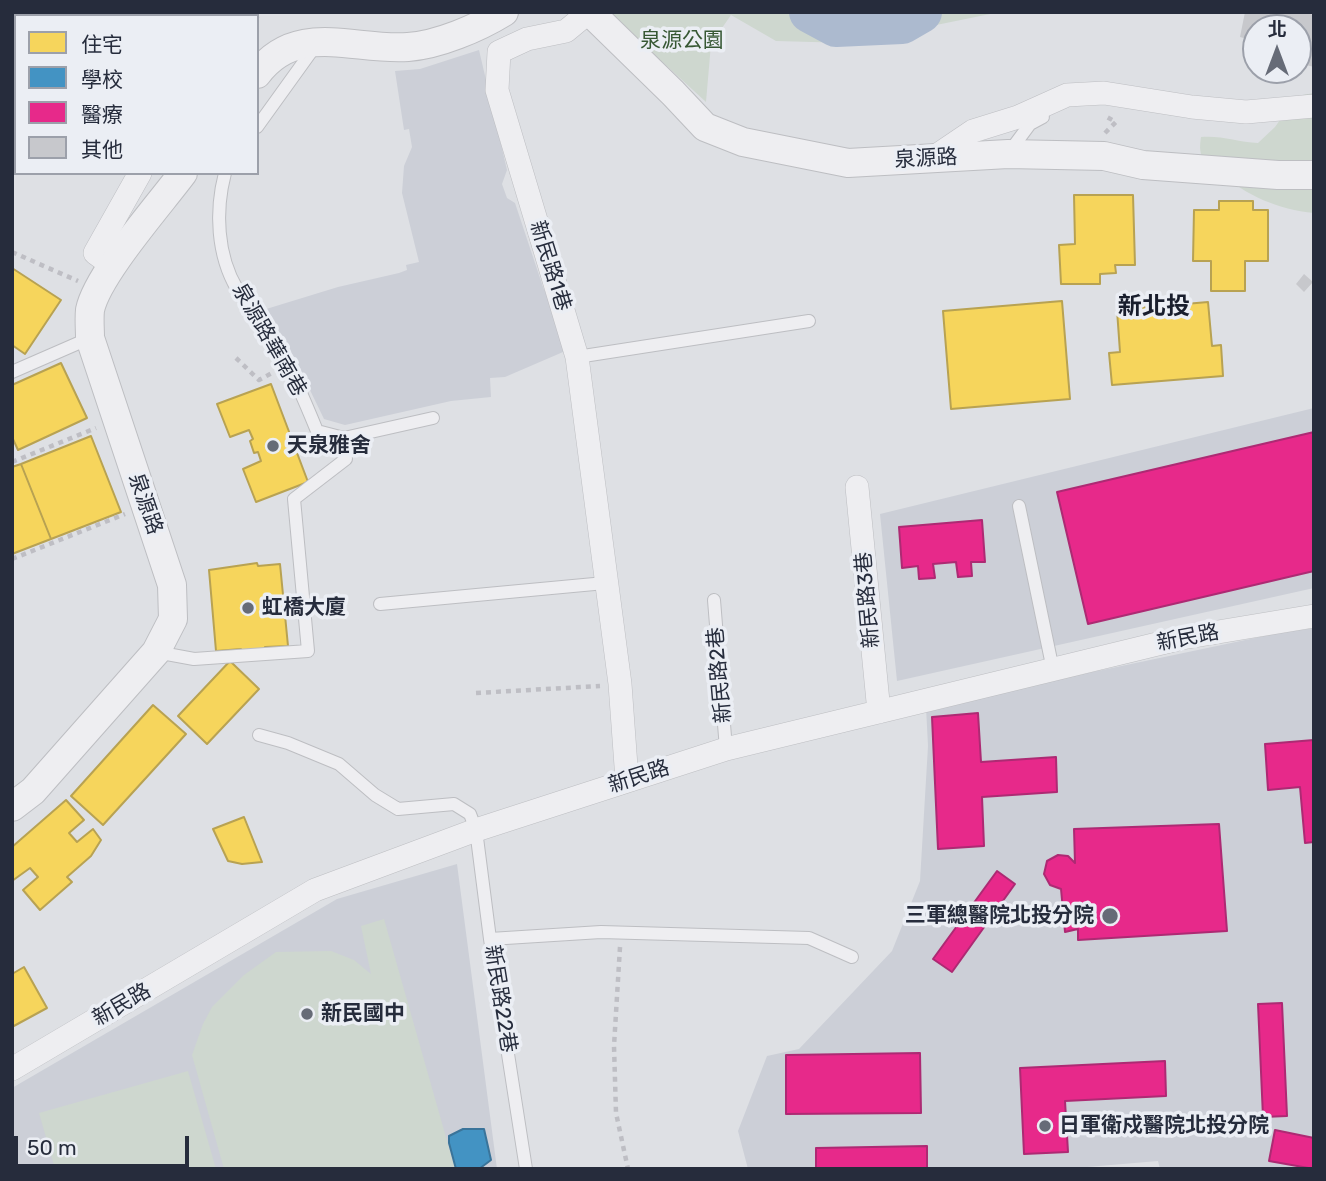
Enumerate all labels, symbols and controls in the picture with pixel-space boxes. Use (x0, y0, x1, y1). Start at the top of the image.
legend (14, 14, 259, 175)
north arrow (1242, 14, 1312, 84)
text: 北 (1267, 18, 1287, 41)
park label: 泉源公園 (640, 28, 724, 54)
text: 住宅 (81, 32, 123, 57)
text: 學校 (81, 67, 123, 92)
text: 醫療 (81, 102, 123, 127)
text: 其他 (81, 137, 123, 162)
street label: 泉源路 (894, 145, 958, 173)
street label: 新民路1巷 (524, 218, 576, 314)
street label: 泉源路華南巷 (227, 279, 311, 401)
district label: 新北投 (1118, 293, 1190, 321)
place label: 天泉雅舍 (287, 433, 371, 459)
marker: 天泉雅舍 (265, 438, 281, 454)
street label: 泉源路 (123, 470, 167, 538)
street label: 新民路3巷 (851, 551, 885, 649)
place label: 虹橋大廈 (262, 595, 346, 621)
marker: 虹橋大廈 (240, 600, 256, 616)
street label: 新民路 (1155, 620, 1221, 656)
street label: 新民路2巷 (703, 626, 737, 724)
street label: 新民路 (605, 755, 673, 799)
place label: 三軍總醫院北投分院 (905, 903, 1094, 929)
marker: 三軍總醫院北投分院 (1100, 906, 1120, 926)
street label: 新民路22巷 (479, 943, 521, 1055)
street label: 新民路 (88, 978, 156, 1032)
place label: 新民國中 (321, 1001, 405, 1027)
marker: 新民國中 (299, 1006, 315, 1022)
place label: 日軍衛戍醫院北投分院 (1059, 1113, 1269, 1139)
marker: 日軍衛戍醫院北投分院 (1037, 1118, 1053, 1134)
scale bar (18, 1122, 192, 1166)
text: 50 m (27, 1135, 77, 1160)

